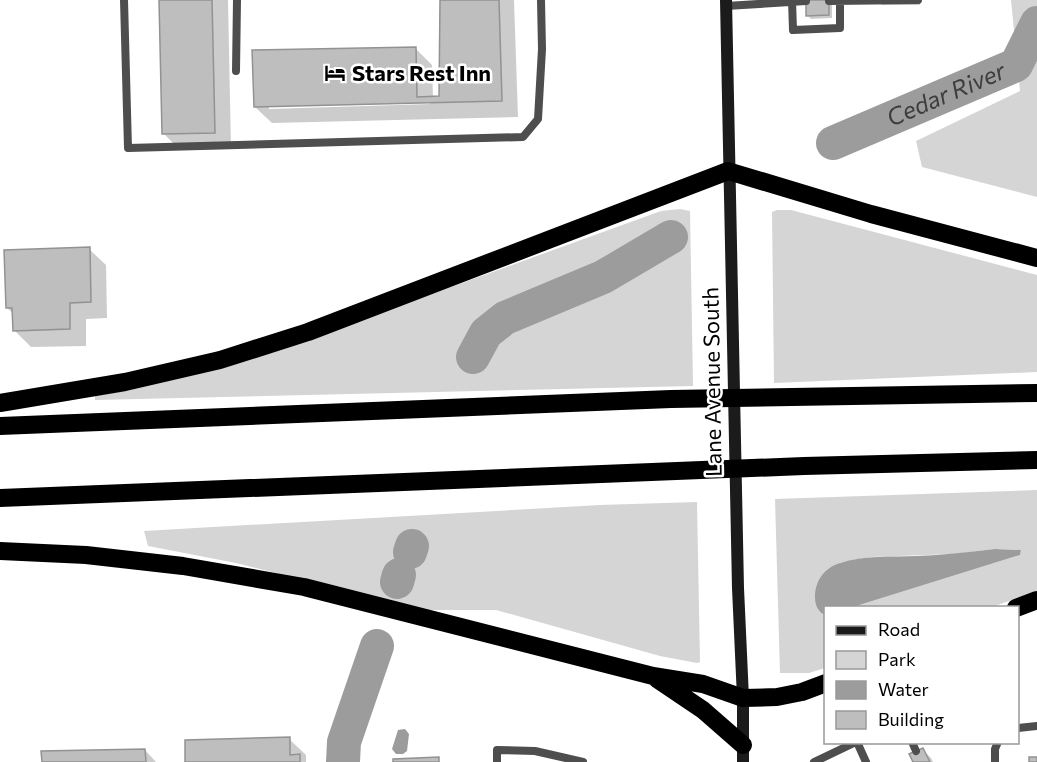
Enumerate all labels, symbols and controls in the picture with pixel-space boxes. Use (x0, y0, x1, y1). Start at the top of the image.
water label: Cedar River (882, 55, 1011, 132)
place label: Stars Rest Inn (352, 59, 491, 86)
hotel icon: Stars Rest Inn (323, 61, 347, 85)
street label: Lane Avenue South (696, 287, 727, 477)
legend (824, 606, 1019, 744)
text: Road (878, 618, 920, 640)
text: Park (878, 648, 916, 670)
text: Water (878, 678, 929, 700)
text: Building (878, 708, 944, 730)

